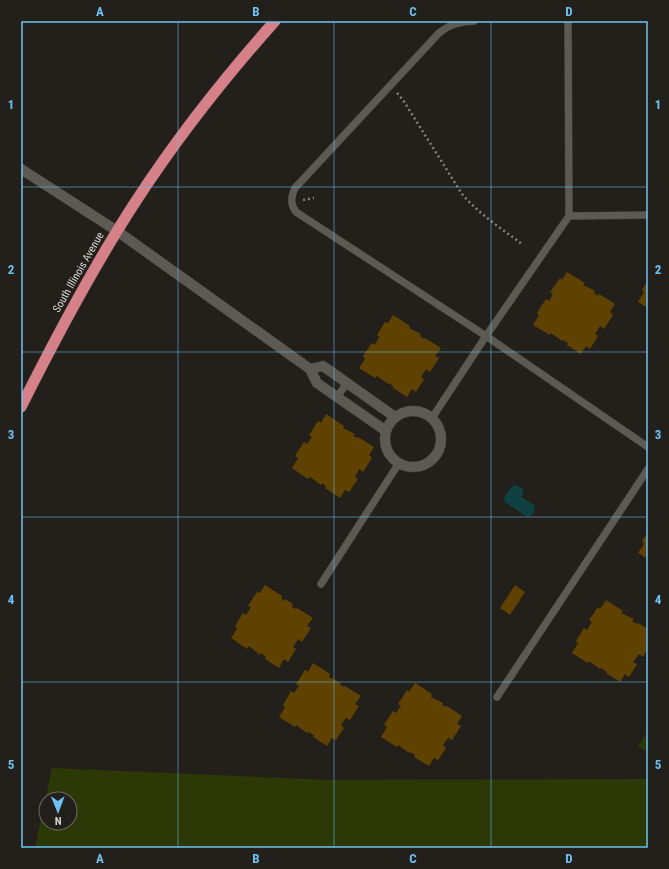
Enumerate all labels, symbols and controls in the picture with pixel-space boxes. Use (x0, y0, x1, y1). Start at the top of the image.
text: A (96, 4, 104, 19)
text: B (252, 4, 260, 19)
text: C (409, 4, 417, 19)
text: D (565, 4, 573, 19)
text: 1 (8, 97, 14, 112)
text: 1 (655, 97, 661, 112)
street label: South Illinois Avenue (50, 230, 107, 315)
text: 2 (8, 262, 15, 277)
text: 2 (655, 262, 662, 277)
text: 3 (8, 427, 14, 442)
text: 3 (655, 427, 661, 442)
text: 4 (8, 592, 15, 607)
text: 4 (655, 592, 662, 607)
text: 5 (8, 757, 15, 772)
text: 5 (655, 757, 662, 772)
north arrow (38, 791, 78, 831)
text: N (54, 814, 62, 827)
text: A (96, 851, 104, 866)
text: B (252, 851, 260, 866)
text: C (409, 851, 417, 866)
text: D (565, 851, 573, 866)

